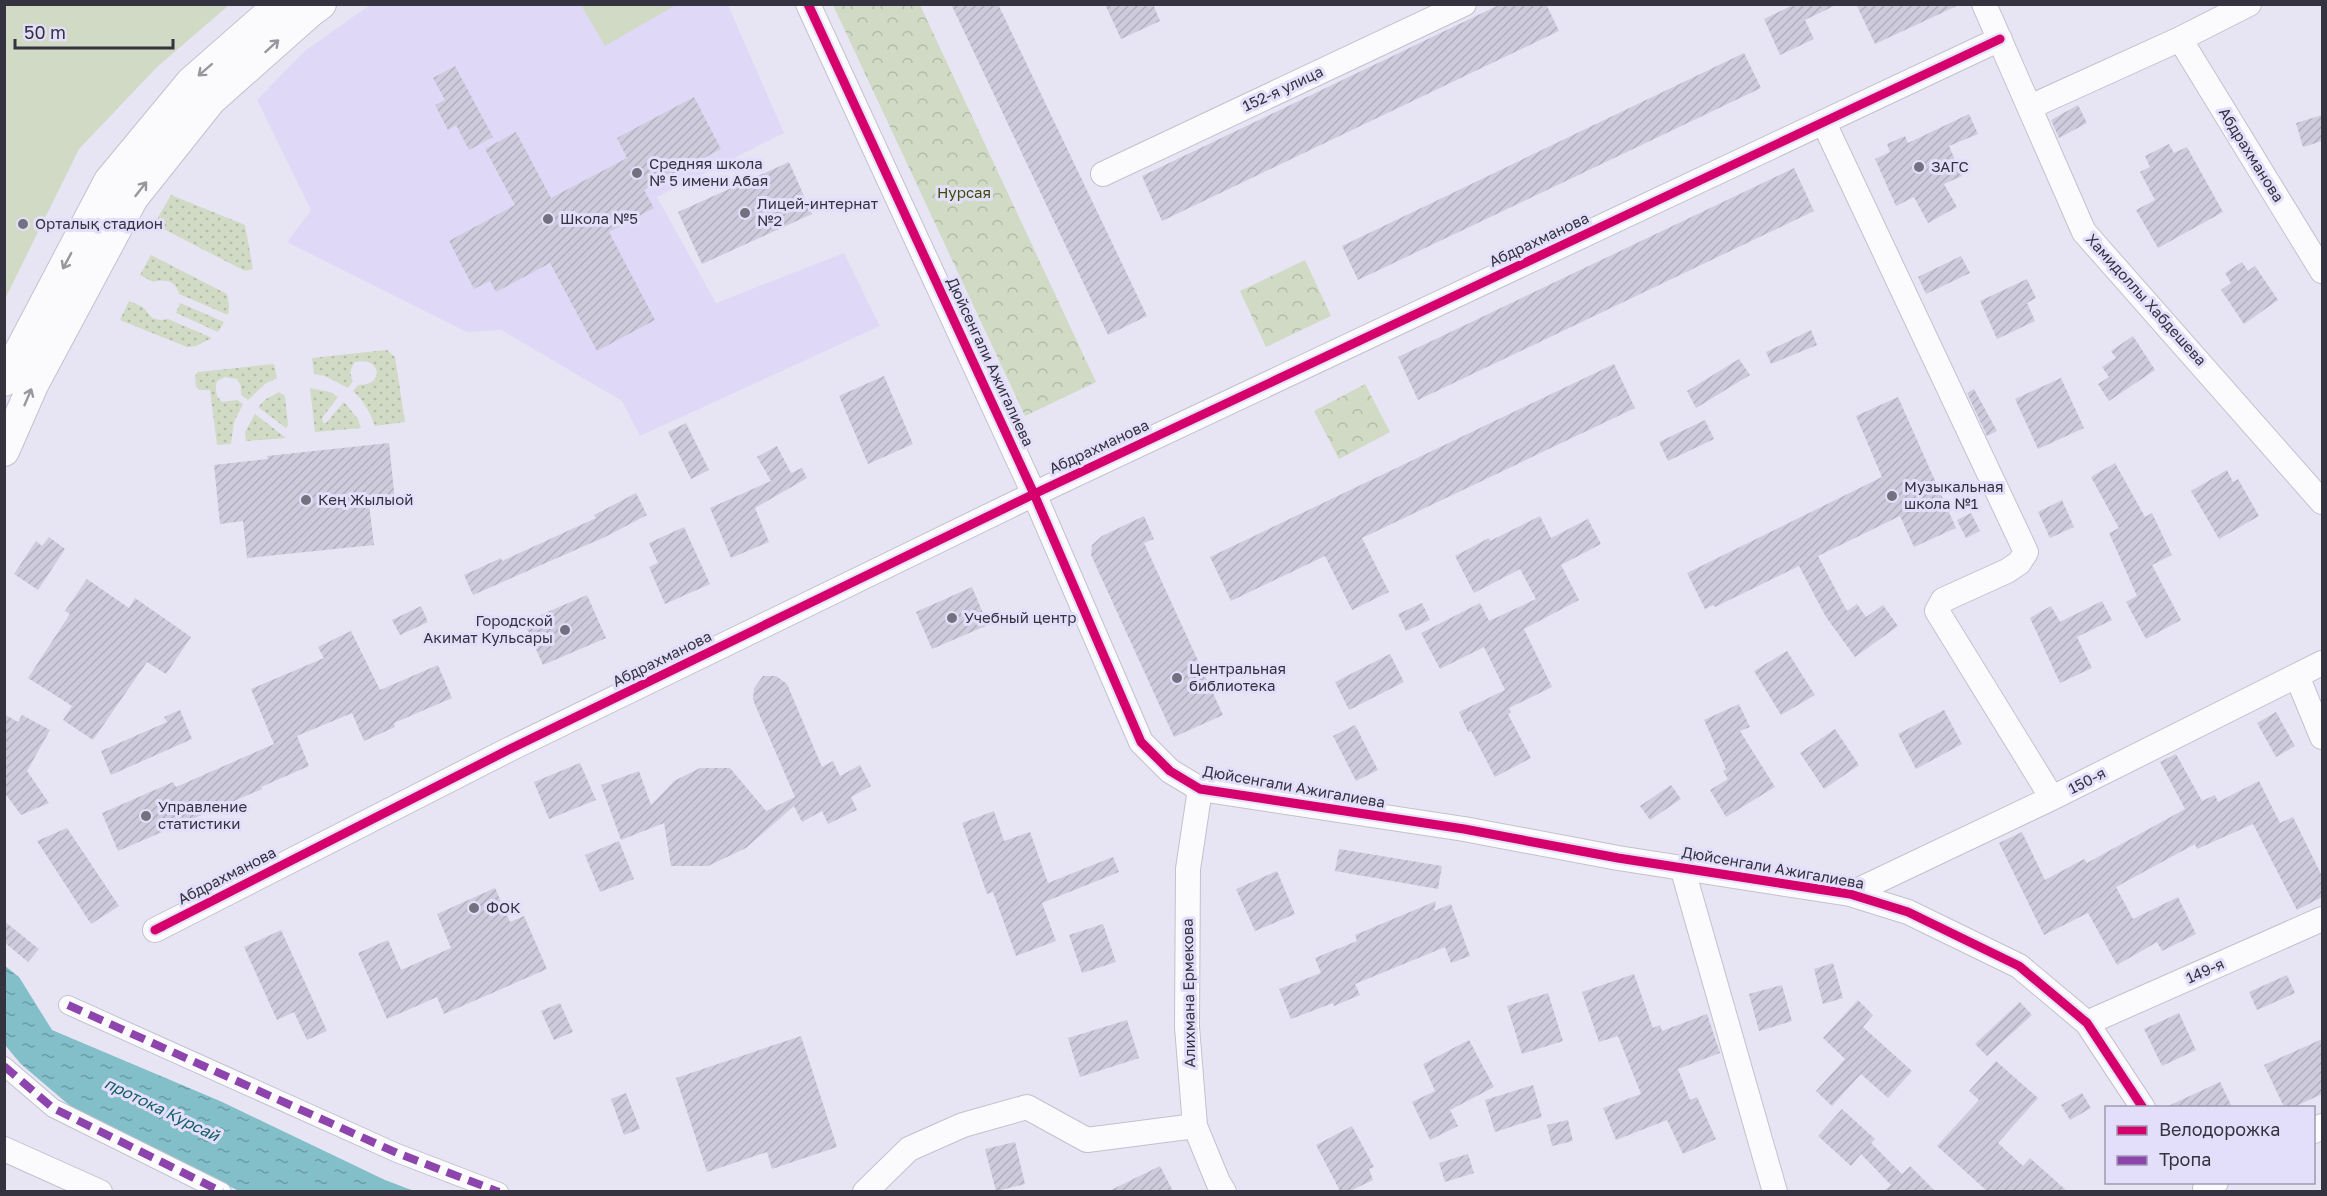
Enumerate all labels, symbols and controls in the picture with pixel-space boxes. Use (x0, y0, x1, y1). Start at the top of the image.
scale bar (15, 12, 172, 50)
text: 50 m (24, 21, 66, 43)
one-way arrow (264, 39, 279, 53)
street label: 152-я улица (1240, 62, 1326, 115)
one-way arrow (197, 63, 212, 77)
street label: Абдрахманова (2216, 104, 2288, 205)
place label: Средняя школа № 5 имени Абая (649, 154, 768, 189)
place label: ЗАГС (1931, 157, 1969, 175)
marker: ЗАГС (1912, 160, 1926, 174)
marker: Средняя школа № 5 имени Абая (630, 166, 644, 180)
one-way arrow (134, 181, 147, 197)
park label: Нурсая (937, 183, 991, 201)
place label: Лицей-интернат №2 (757, 194, 879, 229)
marker: Лицей-интернат №2 (738, 206, 752, 220)
street label: Абдрахманова (1486, 208, 1591, 270)
place label: Школа №5 (560, 209, 638, 227)
marker: Школа №5 (541, 212, 555, 226)
place label: Орталық стадион (35, 214, 163, 232)
marker: Орталық стадион (16, 217, 30, 231)
street label: Хамидоллы Хабдешева (2083, 230, 2211, 369)
one-way arrow (61, 252, 72, 270)
street label: Дюйсенгали Ажигалиева (944, 274, 1038, 449)
one-way arrow (23, 388, 34, 406)
street label: Абдрахманова (1046, 415, 1151, 477)
place label: Музыкальная школа №1 (1904, 477, 2004, 512)
marker: Музыкальная школа №1 (1885, 489, 1899, 503)
place label: Кең Жылыой (318, 490, 413, 508)
marker: Кең Жылыой (299, 493, 313, 507)
place label: Учебный центр (964, 608, 1076, 626)
place label: Городской Акимат Кульсары (423, 611, 553, 646)
marker: Учебный центр (945, 611, 959, 625)
marker: Городской Акимат Кульсары (558, 623, 572, 637)
street label: Абдрахманова (609, 626, 714, 690)
place label: Центральная библиотека (1189, 659, 1286, 694)
marker: Центральная библиотека (1170, 671, 1184, 685)
street label: Дюйсенгали Ажигалиева (1202, 761, 1387, 811)
street label: 150-я (2065, 763, 2108, 797)
place label: Управление статистики (158, 797, 247, 832)
marker: Управление статистики (139, 809, 153, 823)
street label: Дюйсенгали Ажигалиева (1681, 842, 1866, 892)
street label: Абдрахманова (174, 843, 279, 908)
place label: ФОК (486, 898, 521, 916)
marker: ФОК (467, 901, 481, 915)
street label: Алихмана Ермекова (1178, 918, 1198, 1068)
street label: 149-я (2183, 954, 2226, 986)
water label: протока Курсай (101, 1073, 224, 1146)
legend (2105, 1106, 2315, 1184)
text: Велодорожка (2159, 1118, 2280, 1140)
text: Тропа (2159, 1148, 2211, 1170)

